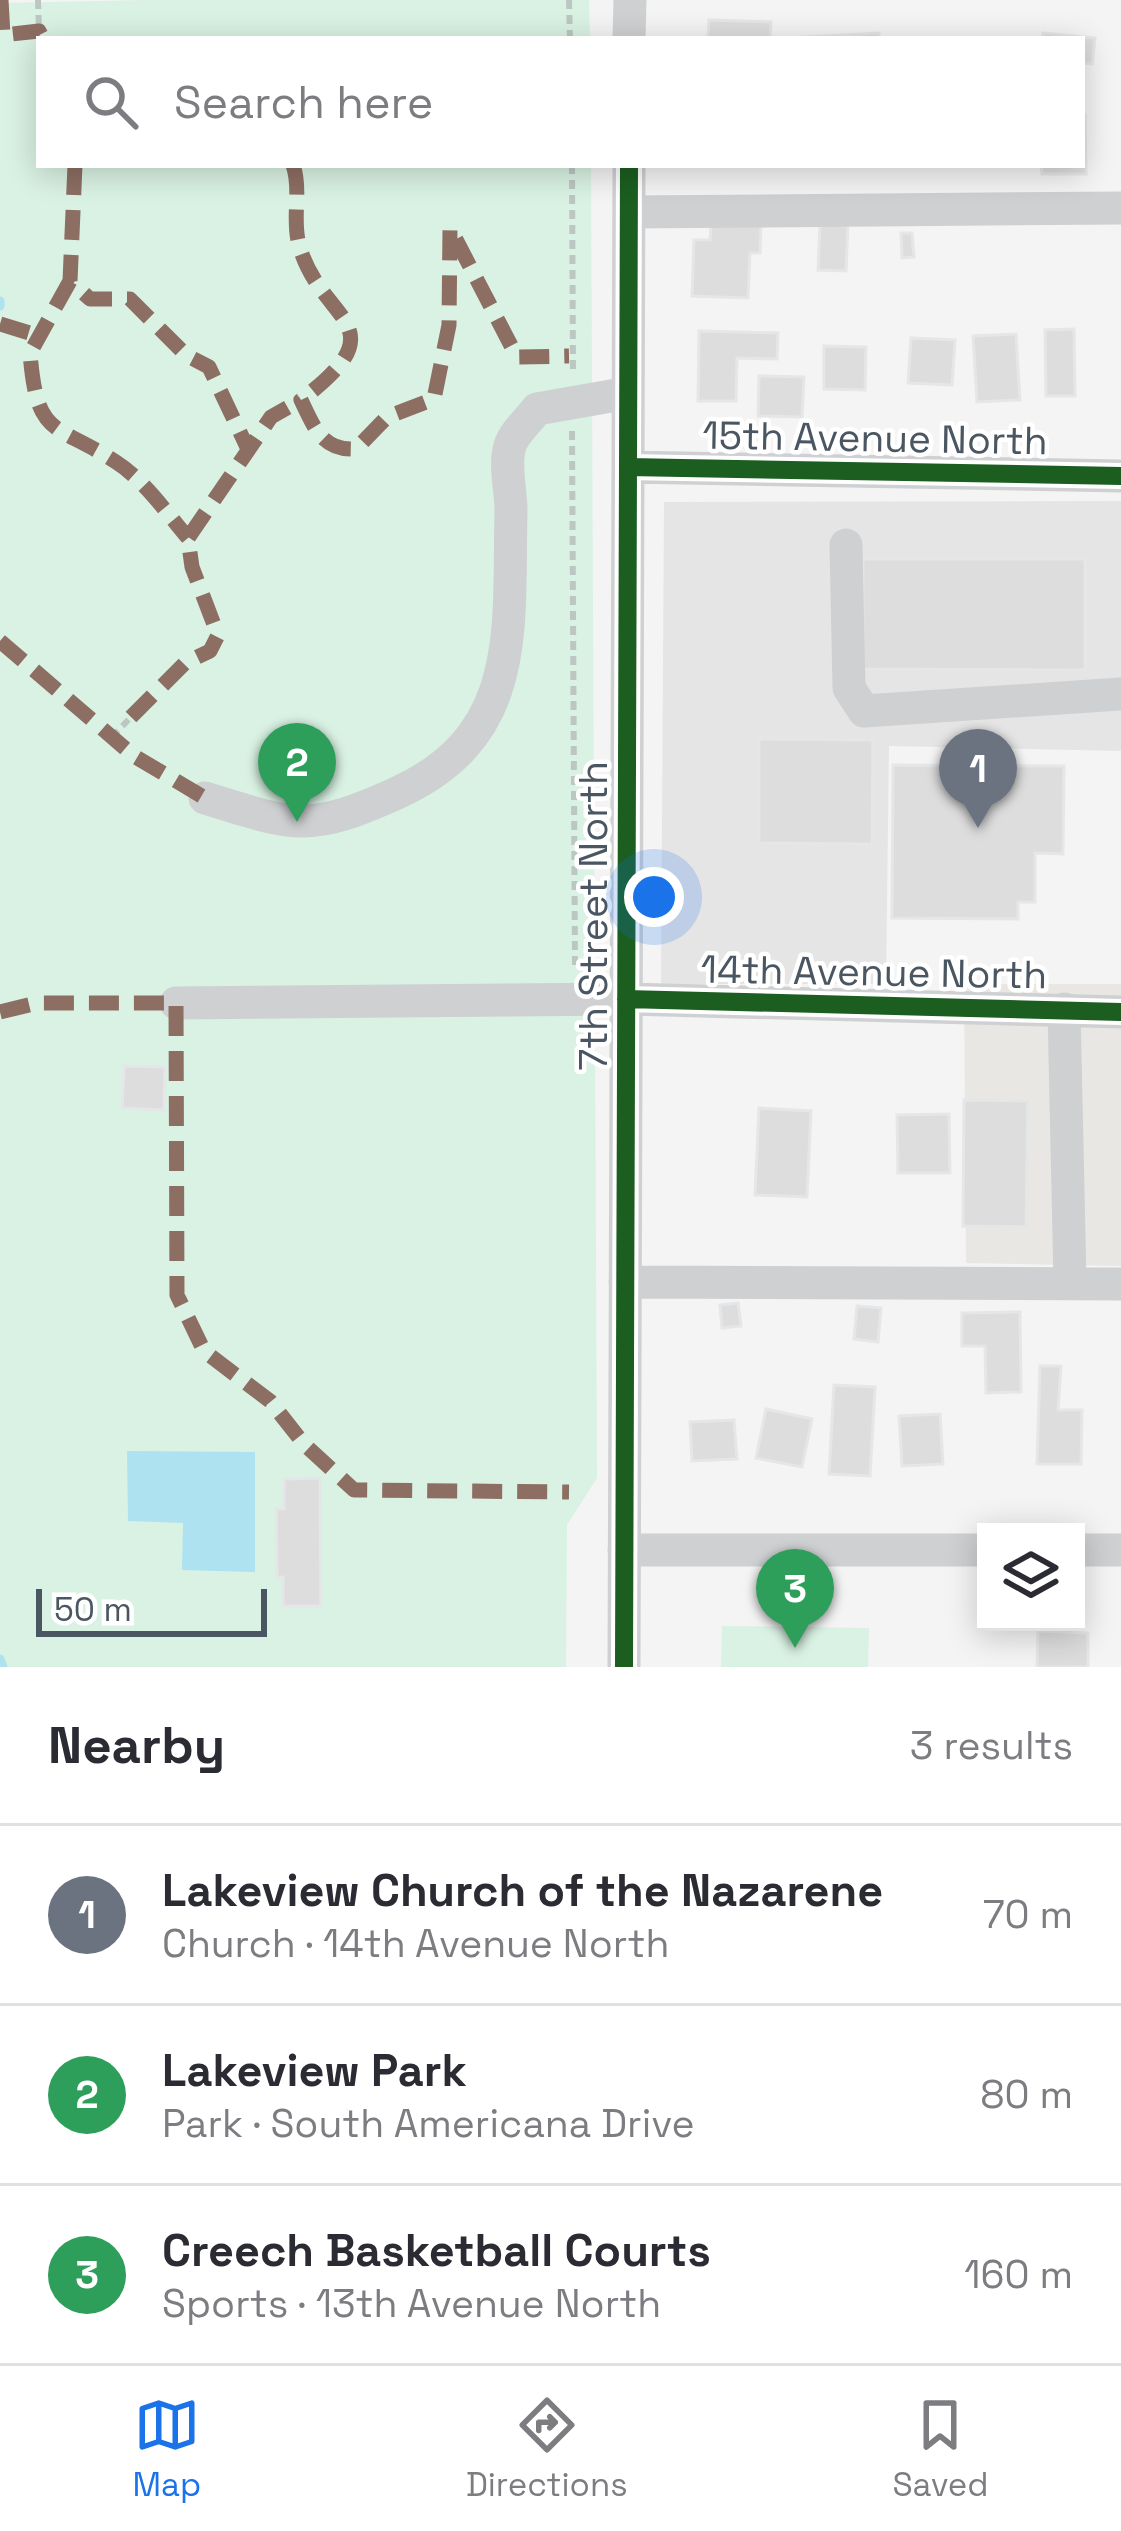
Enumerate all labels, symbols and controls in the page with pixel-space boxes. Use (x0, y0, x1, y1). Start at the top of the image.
search box (36, 36, 1085, 168)
icon: search (78, 69, 144, 135)
text: Search here (174, 74, 433, 131)
street label: 15th Avenue North (702, 410, 1048, 466)
pin: 2 (258, 723, 336, 822)
pin: 1 (939, 729, 1017, 828)
street label: 7th Street North (569, 761, 618, 1071)
your location (624, 867, 684, 927)
street label: 14th Avenue North (700, 944, 1048, 1000)
map controls (977, 1523, 1085, 1631)
button: layers (977, 1523, 1085, 1631)
pin: 3 (756, 1549, 834, 1648)
scale bar (36, 1583, 267, 1636)
text: 50 m (54, 1589, 132, 1631)
text: Nearby (48, 1713, 225, 1778)
text: 3 results (910, 1721, 1073, 1770)
text: Lakeview Church of the Nazarene (162, 1862, 883, 1919)
text: 1 (78, 1890, 96, 1939)
text: 70 m (983, 1890, 1073, 1939)
text: Church · 14th Avenue North (162, 1919, 669, 1968)
text: Lakeview Park (162, 2042, 467, 2099)
text: 2 (75, 2070, 99, 2119)
text: 80 m (980, 2070, 1073, 2119)
text: Park · South Americana Drive (162, 2099, 695, 2148)
text: Creech Basketball Courts (162, 2222, 711, 2279)
text: 3 (75, 2250, 99, 2299)
text: 160 m (964, 2250, 1073, 2299)
text: Sports · 13th Avenue North (162, 2279, 661, 2328)
tab: Map (132, 2392, 201, 2506)
tab: Directions (466, 2392, 628, 2506)
tab: Saved (892, 2392, 989, 2506)

